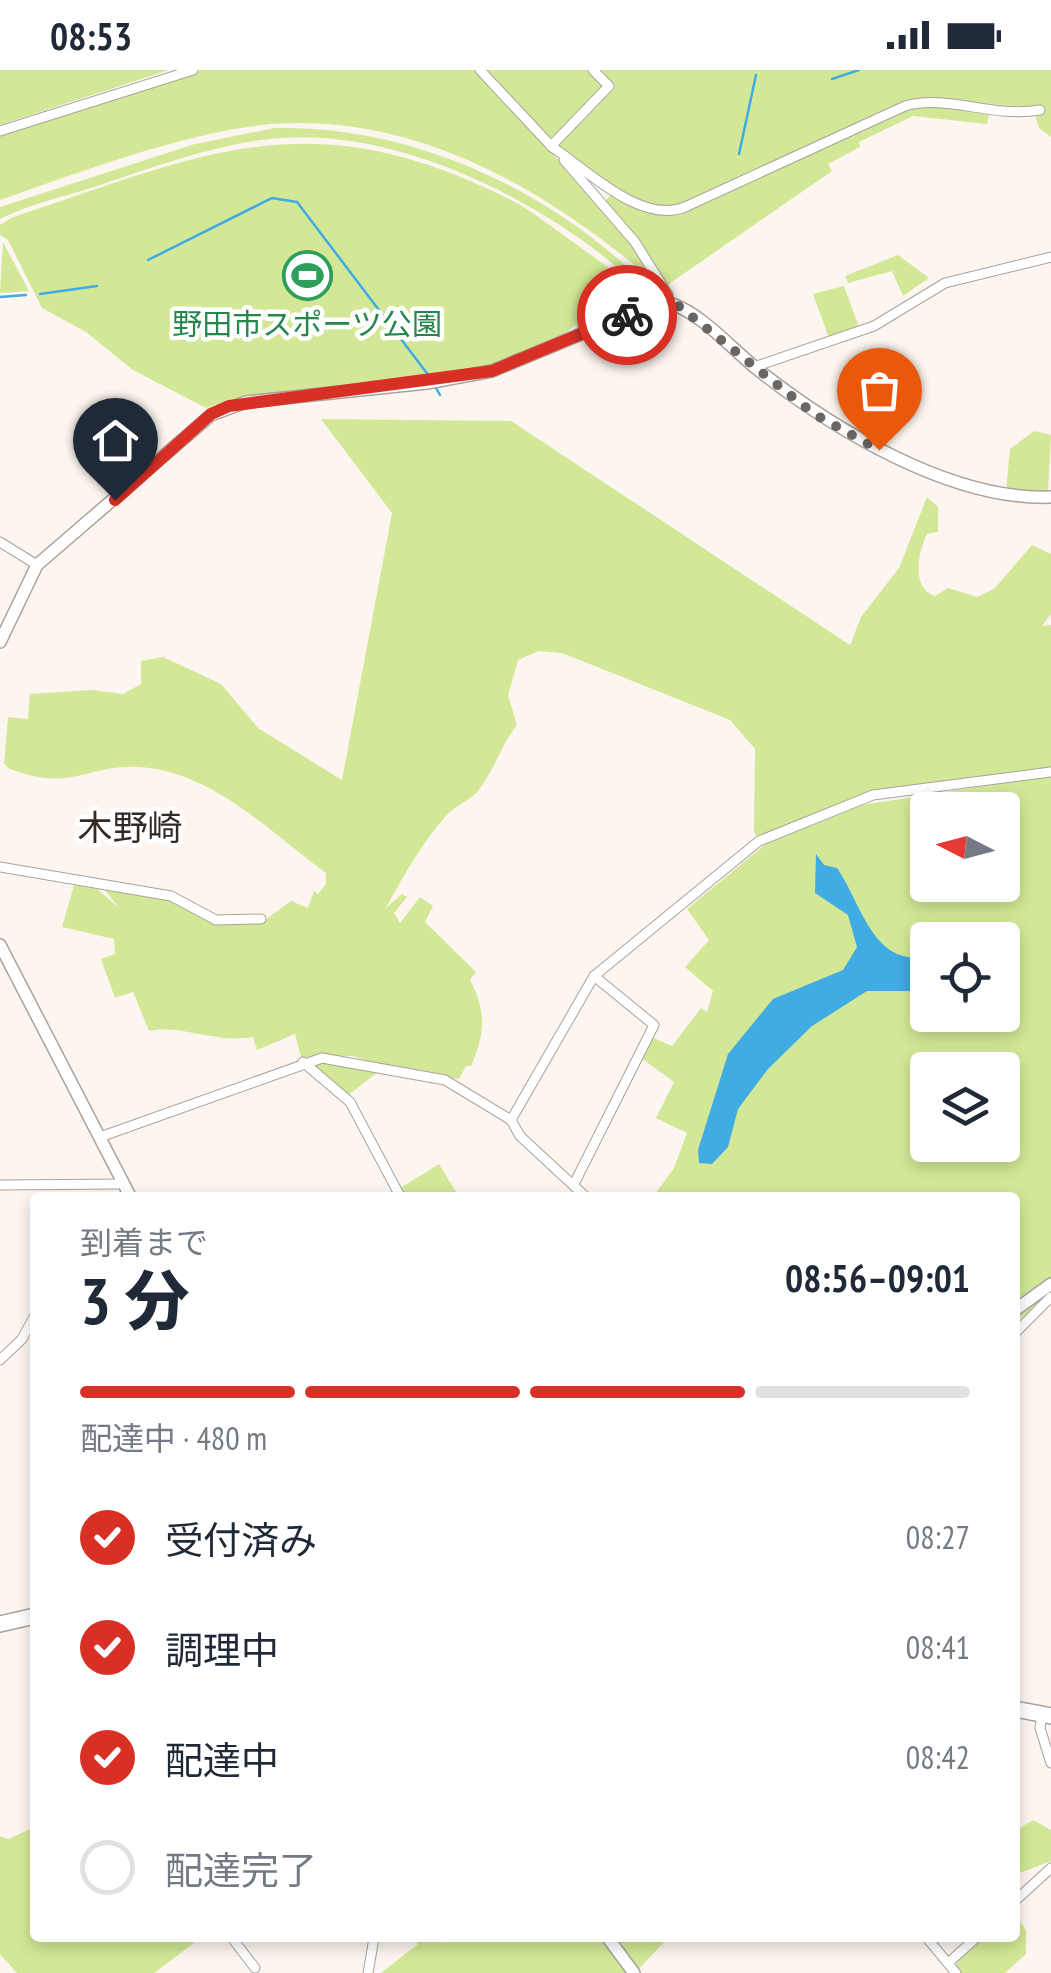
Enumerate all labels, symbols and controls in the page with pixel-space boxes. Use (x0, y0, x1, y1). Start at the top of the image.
text: 08:53 (50, 11, 132, 60)
sports icon: 野田市スポーツ公園 (281, 250, 333, 302)
courier (577, 265, 677, 365)
icon: bike (600, 288, 655, 343)
place label: 野田市スポーツ公園 (172, 304, 442, 343)
pin (837, 348, 922, 451)
icon: bag (852, 363, 907, 418)
pin (73, 398, 158, 501)
icon: home (88, 413, 143, 468)
north arrow (910, 792, 1020, 902)
map controls (910, 792, 1020, 1162)
district label: 木野崎 (77, 804, 183, 850)
button: locate (910, 922, 1020, 1032)
button: layers (910, 1052, 1020, 1162)
text: 到着まで (80, 1221, 208, 1263)
text: 08:56–09:01 (785, 1253, 970, 1302)
text: 3 分 (80, 1258, 189, 1342)
text: 配達中 · 480 m (80, 1417, 267, 1459)
icon: check (80, 1510, 135, 1565)
text: 受付済み (165, 1515, 317, 1564)
text: 08:27 (906, 1516, 970, 1558)
icon: check (80, 1620, 135, 1675)
text: 調理中 (165, 1625, 279, 1674)
text: 08:41 (906, 1626, 970, 1668)
icon: check (80, 1730, 135, 1785)
text: 配達中 (165, 1735, 279, 1784)
text: 08:42 (906, 1736, 970, 1778)
text: 配達完了 (165, 1845, 317, 1894)

